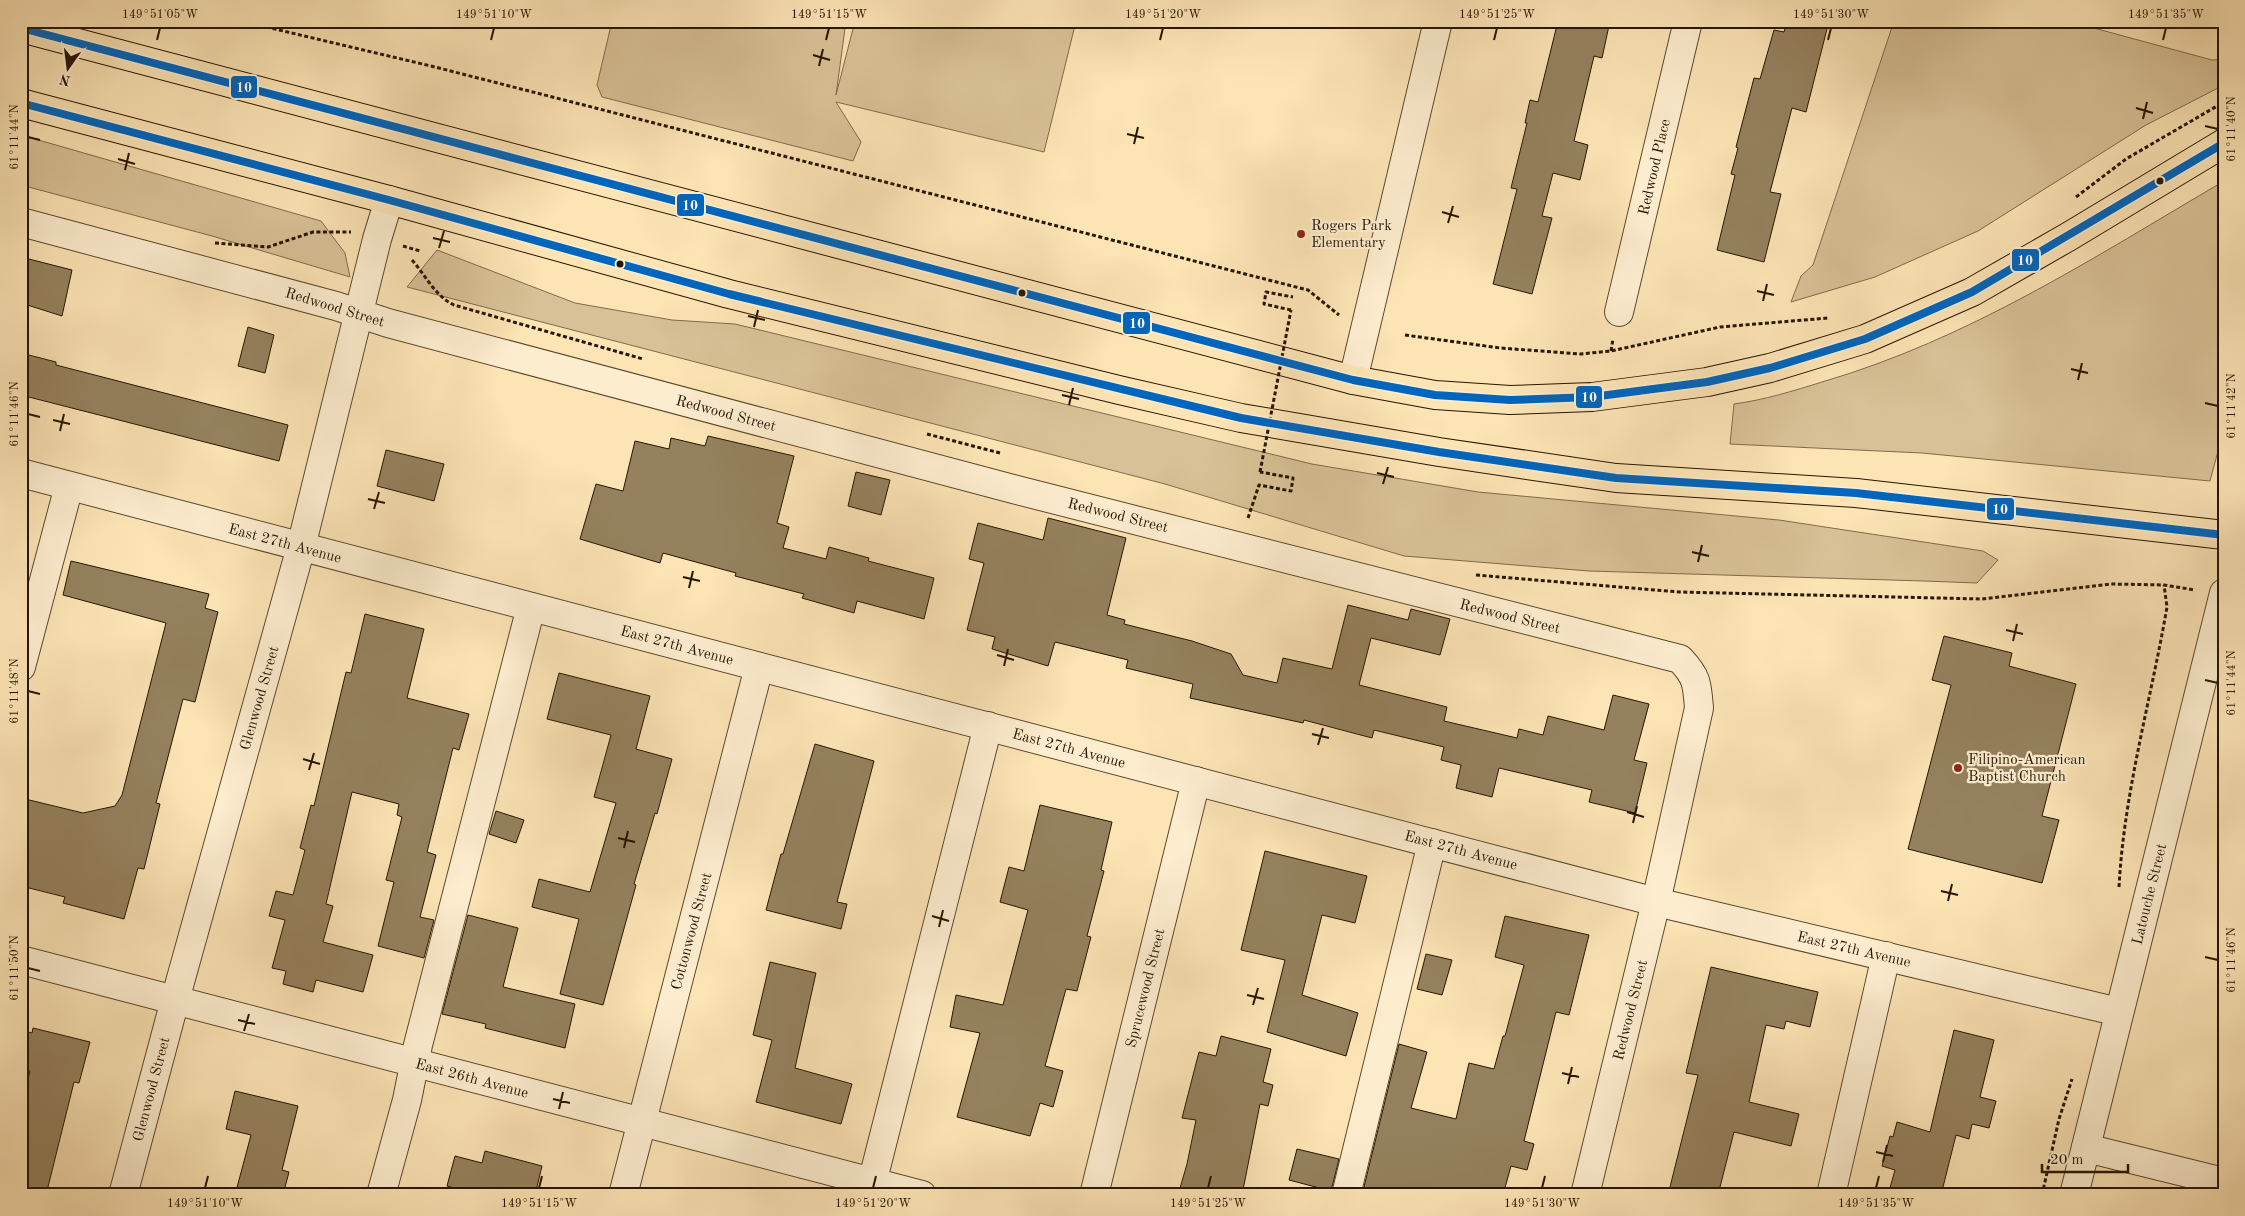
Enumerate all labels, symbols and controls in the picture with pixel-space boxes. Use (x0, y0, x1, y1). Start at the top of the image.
text: 149°51'05"W (122, 8, 198, 21)
text: 149°51'10"W (456, 8, 532, 21)
text: 149°51'15"W (791, 8, 867, 21)
text: 149°51'20"W (1125, 8, 1201, 21)
text: 149°51'25"W (1459, 8, 1535, 21)
text: 149°51'30"W (1793, 8, 1869, 21)
text: 149°51'35"W (2128, 8, 2204, 21)
north arrow (42, 42, 92, 92)
text: N (58, 71, 72, 88)
line badge: 10 (230, 75, 258, 99)
text: 10 (236, 81, 252, 95)
text: 61°11'40"N (2226, 96, 2238, 162)
text: 61°11'44"N (9, 104, 21, 170)
street label: Redwood Place (1637, 118, 1674, 217)
unlabelled marker (2155, 176, 2165, 186)
line badge: 10 (676, 193, 705, 217)
text: 10 (682, 199, 698, 213)
place label: Rogers Park Elementary (1311, 219, 1392, 251)
marker: Rogers Park Elementary (1295, 228, 1307, 240)
line badge: 10 (2011, 248, 2040, 272)
text: 10 (2017, 254, 2033, 268)
unlabelled marker (615, 259, 625, 269)
street label: Redwood Street (283, 286, 386, 331)
unlabelled marker (1017, 288, 1027, 298)
line badge: 10 (1122, 311, 1151, 335)
text: 10 (1129, 317, 1145, 331)
text: 61°11'42"N (2226, 373, 2238, 439)
text: 61°11'46"N (9, 381, 21, 447)
line badge: 10 (1575, 385, 1603, 409)
text: 10 (1581, 391, 1597, 405)
street label: Redwood Street (674, 394, 777, 435)
street label: Redwood Street (1066, 497, 1169, 536)
line badge: 10 (1986, 497, 2015, 521)
text: 10 (1992, 503, 2008, 517)
street label: East 27th Avenue (226, 522, 343, 567)
street label: Redwood Street (1458, 598, 1561, 637)
street label: East 27th Avenue (618, 624, 735, 669)
street label: Glenwood Street (238, 645, 282, 752)
text: 61°11'44"N (2226, 650, 2238, 716)
text: 61°11'48"N (9, 658, 21, 724)
street label: East 27th Avenue (1010, 727, 1127, 772)
place label: Filipino-American Baptist Church (1968, 753, 2086, 785)
marker: Filipino-American Baptist Church (1952, 762, 1964, 774)
street label: East 27th Avenue (1402, 829, 1519, 874)
street label: Latouche Street (2131, 842, 2170, 946)
street label: Cottonwood Street (670, 871, 715, 992)
street label: Sprucewood Street (1124, 927, 1169, 1049)
text: 61°11'46"N (2226, 927, 2238, 993)
street label: East 27th Avenue (1795, 930, 1912, 971)
text: 61°11'50"N (8, 935, 21, 1001)
street label: Redwood Street (1612, 959, 1651, 1062)
street label: Glenwood Street (131, 1036, 174, 1143)
street label: East 26th Avenue (413, 1057, 530, 1102)
scale bar (2042, 1141, 2129, 1173)
text: 20 m (2050, 1153, 2084, 1168)
text: 149°51'10"W (167, 1197, 243, 1210)
text: 149°51'15"W (501, 1197, 577, 1210)
text: 149°51'20"W (835, 1197, 911, 1210)
text: 149°51'25"W (1170, 1197, 1246, 1210)
text: 149°51'30"W (1504, 1197, 1580, 1210)
text: 149°51'35"W (1838, 1197, 1914, 1210)

